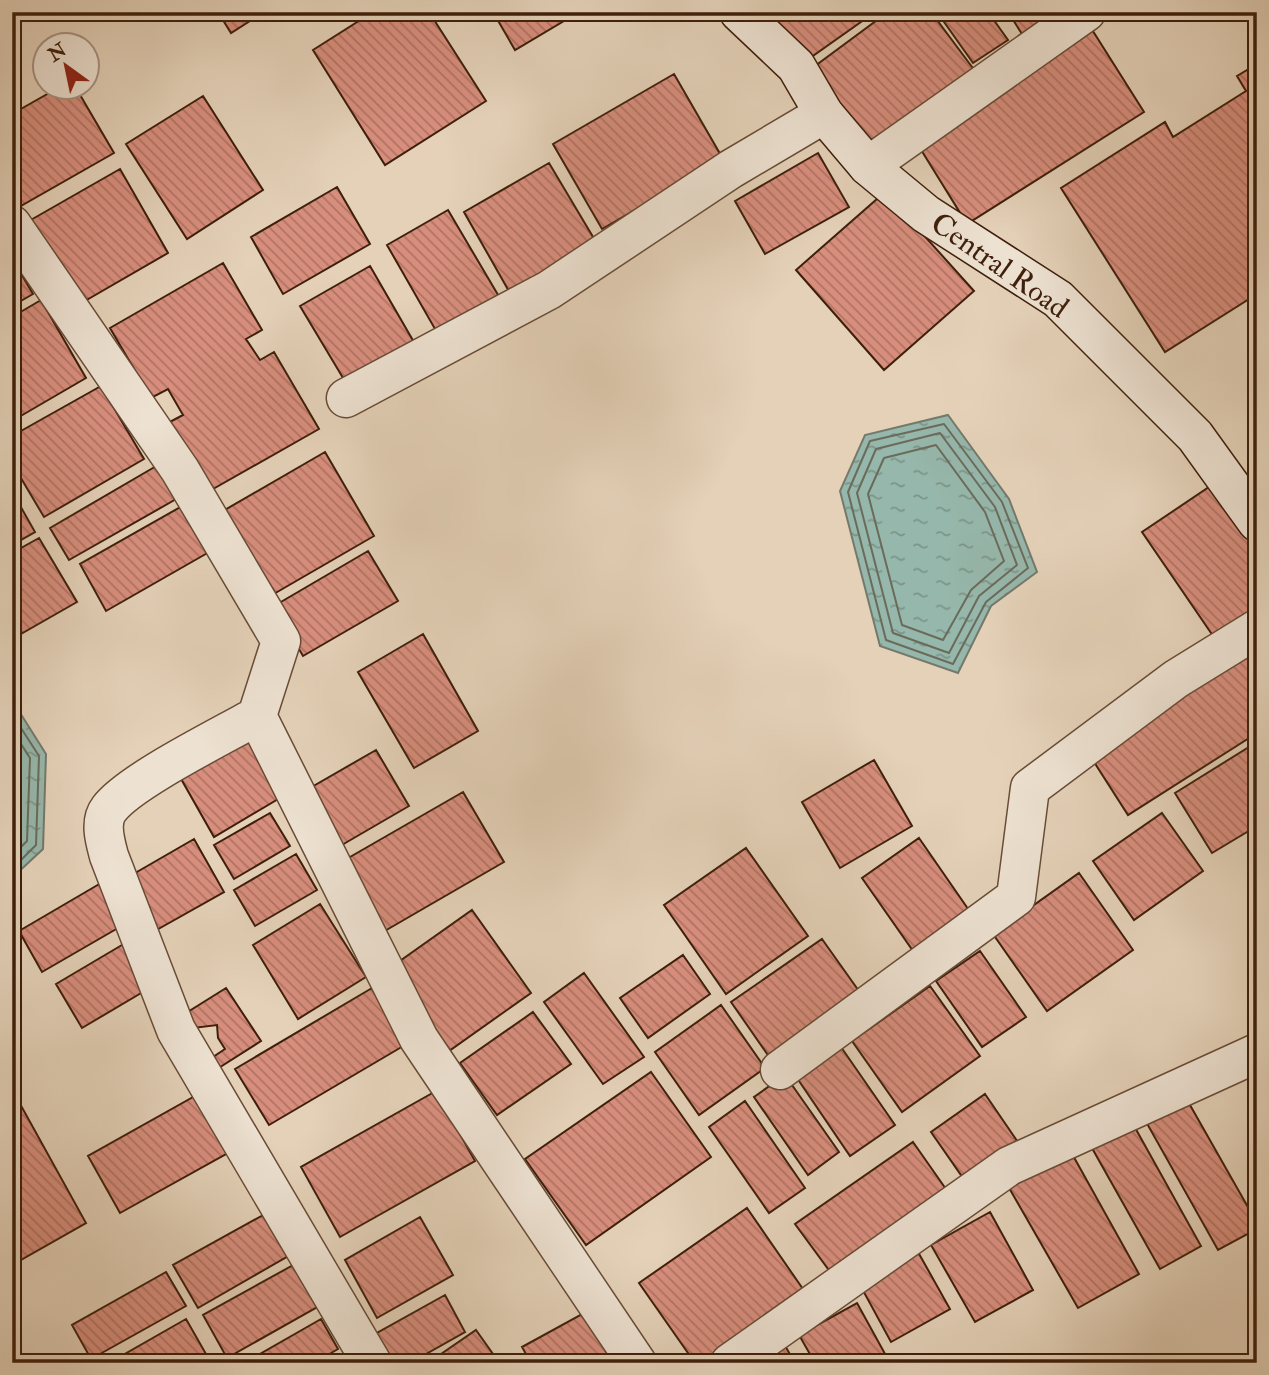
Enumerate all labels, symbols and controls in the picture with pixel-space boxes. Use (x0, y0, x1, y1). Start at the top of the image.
north arrow (32, 32, 102, 102)
text: N (43, 37, 72, 68)
street label: Central Road (924, 204, 1076, 327)

